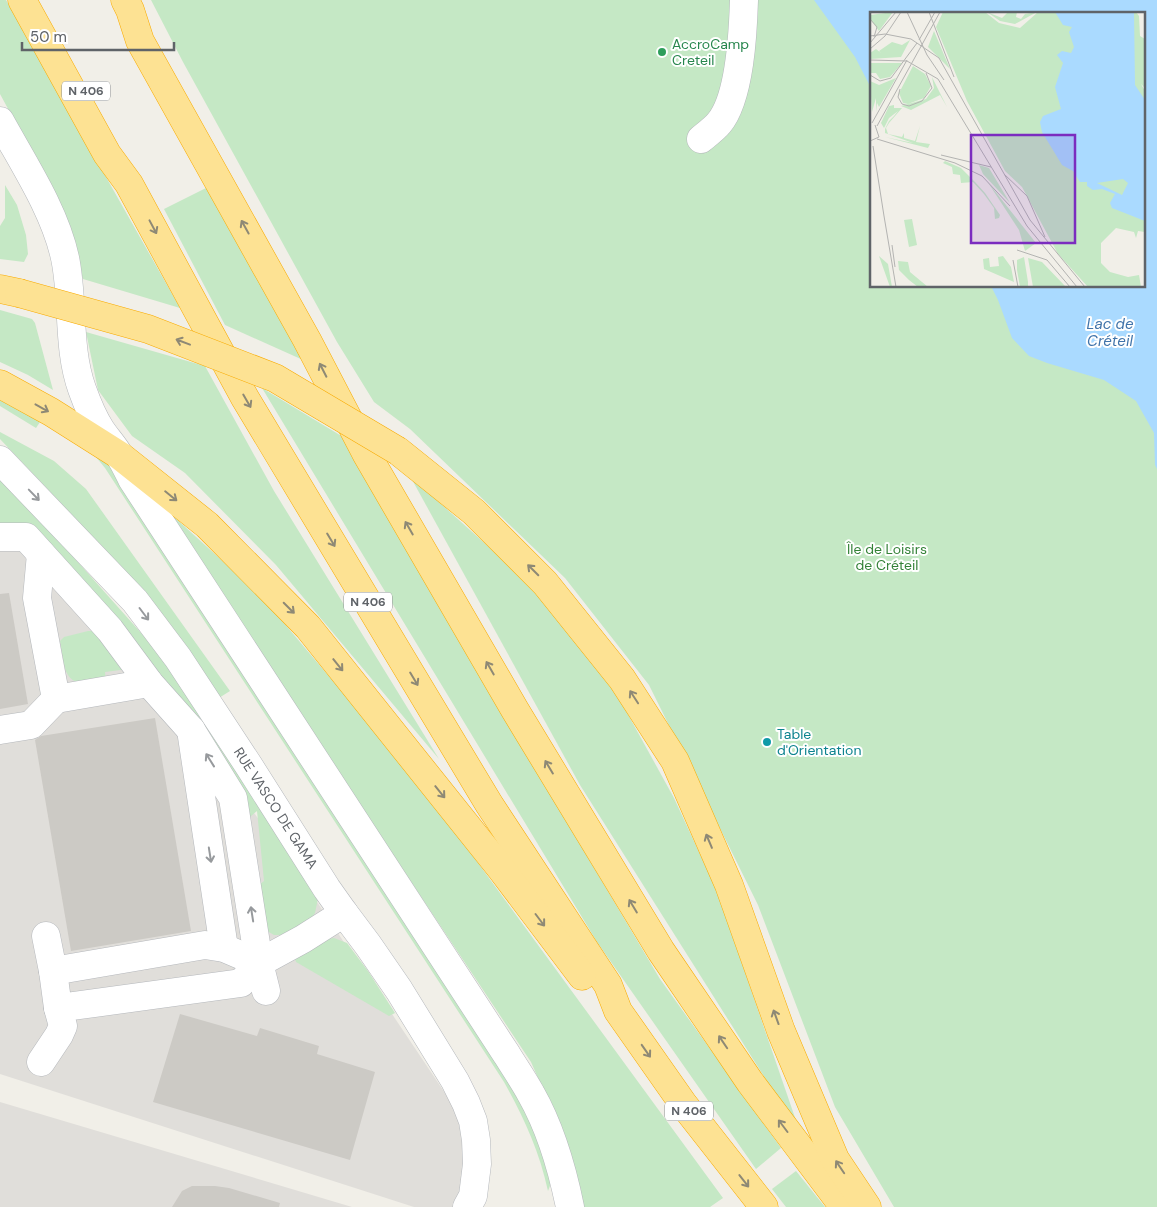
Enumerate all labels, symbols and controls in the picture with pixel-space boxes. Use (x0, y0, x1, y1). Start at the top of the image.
inset map (870, 12, 1144, 288)
scale bar (22, 20, 175, 52)
text: 50 m (30, 27, 67, 47)
place label: AccroCamp Creteil (672, 35, 749, 69)
marker: AccroCamp Creteil (656, 46, 668, 58)
road number: N 406 (62, 82, 110, 100)
one-way arrow (148, 220, 158, 234)
one-way arrow (239, 221, 249, 235)
water label: Lac de Créteil (1087, 314, 1134, 351)
one-way arrow (176, 337, 191, 346)
one-way arrow (318, 362, 328, 377)
one-way arrow (242, 393, 252, 408)
one-way arrow (35, 403, 49, 413)
one-way arrow (28, 489, 40, 501)
one-way arrow (164, 491, 177, 502)
one-way arrow (403, 521, 413, 535)
one-way arrow (326, 533, 336, 547)
park label: Île de Loisirs de Créteil (846, 540, 927, 574)
one-way arrow (527, 564, 539, 576)
road number: N 406 (344, 592, 392, 612)
one-way arrow (283, 602, 295, 614)
one-way arrow (139, 607, 150, 620)
one-way arrow (333, 659, 344, 672)
one-way arrow (485, 662, 495, 676)
one-way arrow (410, 672, 420, 686)
one-way arrow (629, 691, 639, 705)
place label: Table d'Orientation (777, 725, 861, 759)
marker: Table d'Orientation (761, 736, 773, 748)
street label: RUE VASCO DE GAMA (230, 744, 322, 872)
one-way arrow (204, 754, 214, 768)
one-way arrow (544, 760, 554, 774)
one-way arrow (434, 785, 445, 798)
one-way arrow (704, 834, 714, 849)
one-way arrow (205, 847, 215, 863)
one-way arrow (628, 899, 638, 913)
one-way arrow (246, 907, 256, 923)
one-way arrow (534, 913, 545, 926)
one-way arrow (771, 1010, 780, 1026)
one-way arrow (718, 1035, 728, 1049)
one-way arrow (641, 1044, 651, 1058)
road number: N 406 (665, 1102, 713, 1120)
one-way arrow (778, 1119, 788, 1133)
one-way arrow (835, 1160, 845, 1174)
one-way arrow (738, 1174, 749, 1187)

